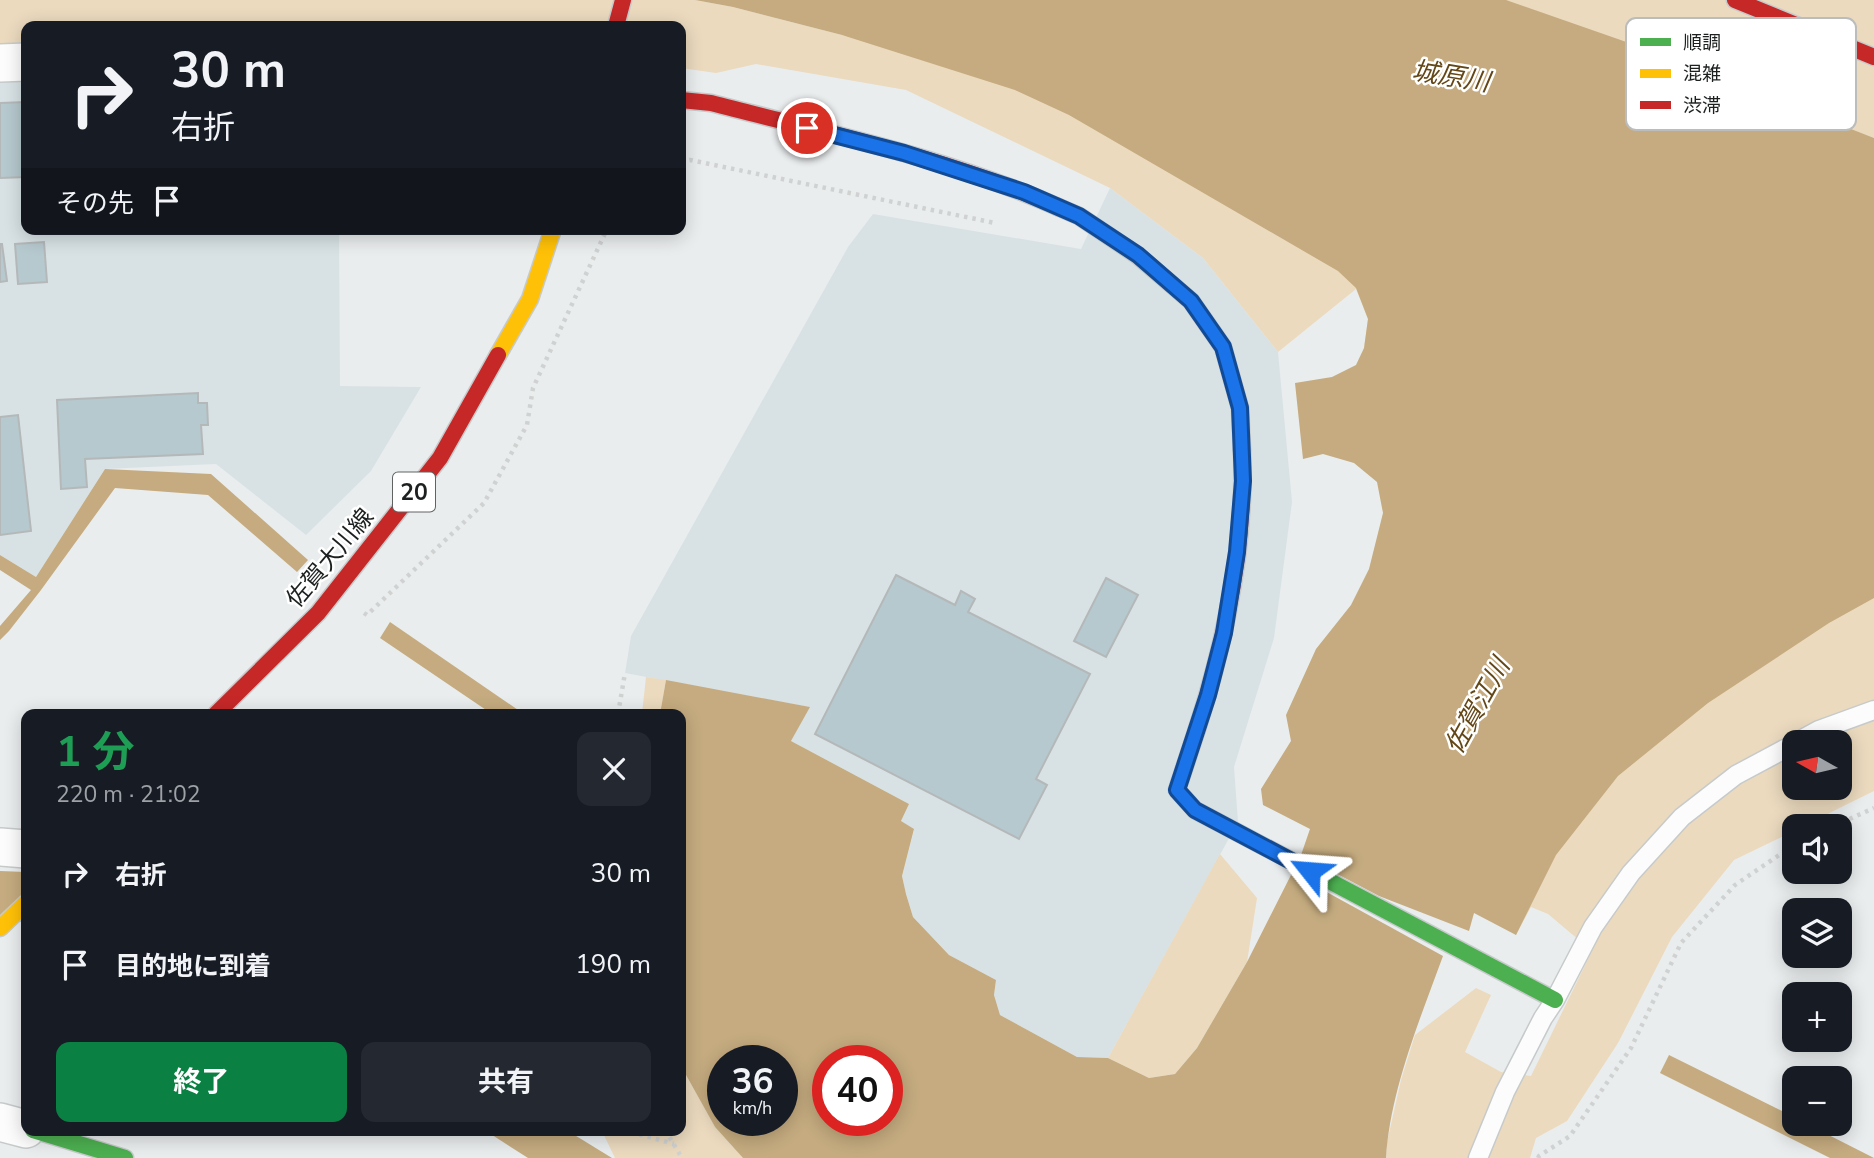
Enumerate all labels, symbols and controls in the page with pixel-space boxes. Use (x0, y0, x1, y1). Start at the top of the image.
legend (1626, 18, 1856, 130)
text: 順調 (1683, 30, 1721, 56)
text: 30 m (171, 37, 286, 104)
icon: right (56, 49, 147, 140)
water label: 城原川 (1410, 53, 1495, 100)
text: 混雑 (1683, 61, 1721, 87)
text: 渋滞 (1683, 93, 1721, 119)
pin (777, 98, 837, 158)
text: 右折 (171, 106, 235, 149)
icon: arrive (788, 109, 826, 147)
icon: arrive (148, 182, 186, 220)
text: その先 (56, 186, 134, 221)
road number: 20 (393, 472, 435, 512)
street label: 佐賀大川線 (279, 502, 381, 614)
water label: 佐賀江川 (1437, 650, 1519, 760)
text: 1 分 (56, 724, 135, 781)
north arrow (1782, 730, 1852, 800)
map controls (1782, 730, 1852, 1136)
button: close (577, 732, 651, 806)
text: 220 m · 21:02 (56, 779, 201, 810)
button: sound (1782, 814, 1852, 884)
position arrow (1273, 834, 1347, 908)
icon: right (56, 855, 94, 893)
text: 30 m (591, 856, 651, 891)
text: 右折 (115, 858, 167, 893)
button: layers (1782, 898, 1852, 968)
icon: arrive (56, 946, 94, 984)
text: 190 m (575, 947, 651, 982)
text: 目的地に到着 (115, 949, 271, 984)
button: + (1782, 982, 1852, 1052)
button: 終了 (56, 1042, 347, 1122)
button: 共有 (361, 1042, 651, 1122)
speed limit sign: 40 (812, 1045, 903, 1136)
text: 36 (731, 1058, 774, 1105)
button: − (1782, 1066, 1852, 1136)
text: km/h (733, 1096, 772, 1120)

